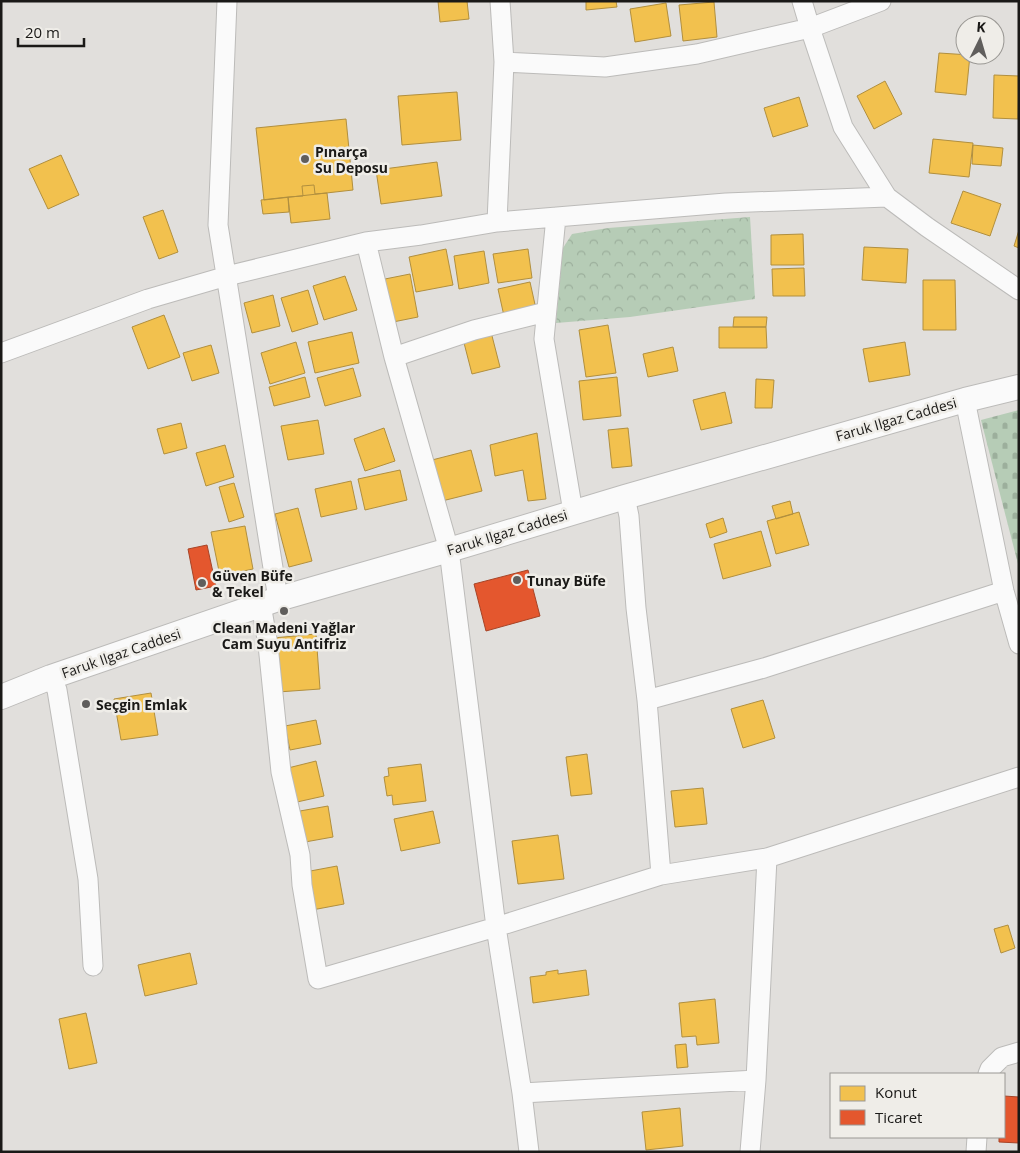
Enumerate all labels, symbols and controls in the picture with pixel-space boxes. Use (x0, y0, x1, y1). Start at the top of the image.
scale bar (18, 15, 84, 47)
north arrow (955, 15, 1005, 65)
text: K (976, 17, 987, 36)
text: 20 m (25, 22, 60, 42)
place label: Pınarça Su Deposu (315, 142, 388, 177)
marker: Pınarça Su Deposu (299, 153, 311, 165)
street label: Faruk Ilgaz Caddesi (833, 393, 959, 445)
street label: Faruk Ilgaz Caddesi (444, 505, 570, 559)
place label: Güven Büfe & Tekel (212, 566, 293, 601)
place label: Tunay Büfe (527, 571, 606, 590)
marker: Tunay Büfe (511, 574, 523, 586)
marker: Güven Büfe & Tekel (196, 577, 208, 589)
marker: Clean Madeni Yağlar Cam Suyu Antifriz (278, 605, 290, 617)
place label: Clean Madeni Yağlar Cam Suyu Antifriz (213, 618, 356, 653)
street label: Faruk Ilgaz Caddesi (59, 624, 183, 682)
place label: Seçgin Emlak (96, 695, 188, 714)
marker: Seçgin Emlak (80, 698, 92, 710)
legend (830, 1073, 1005, 1138)
text: Konut (875, 1082, 917, 1102)
text: Ticaret (875, 1107, 922, 1127)

